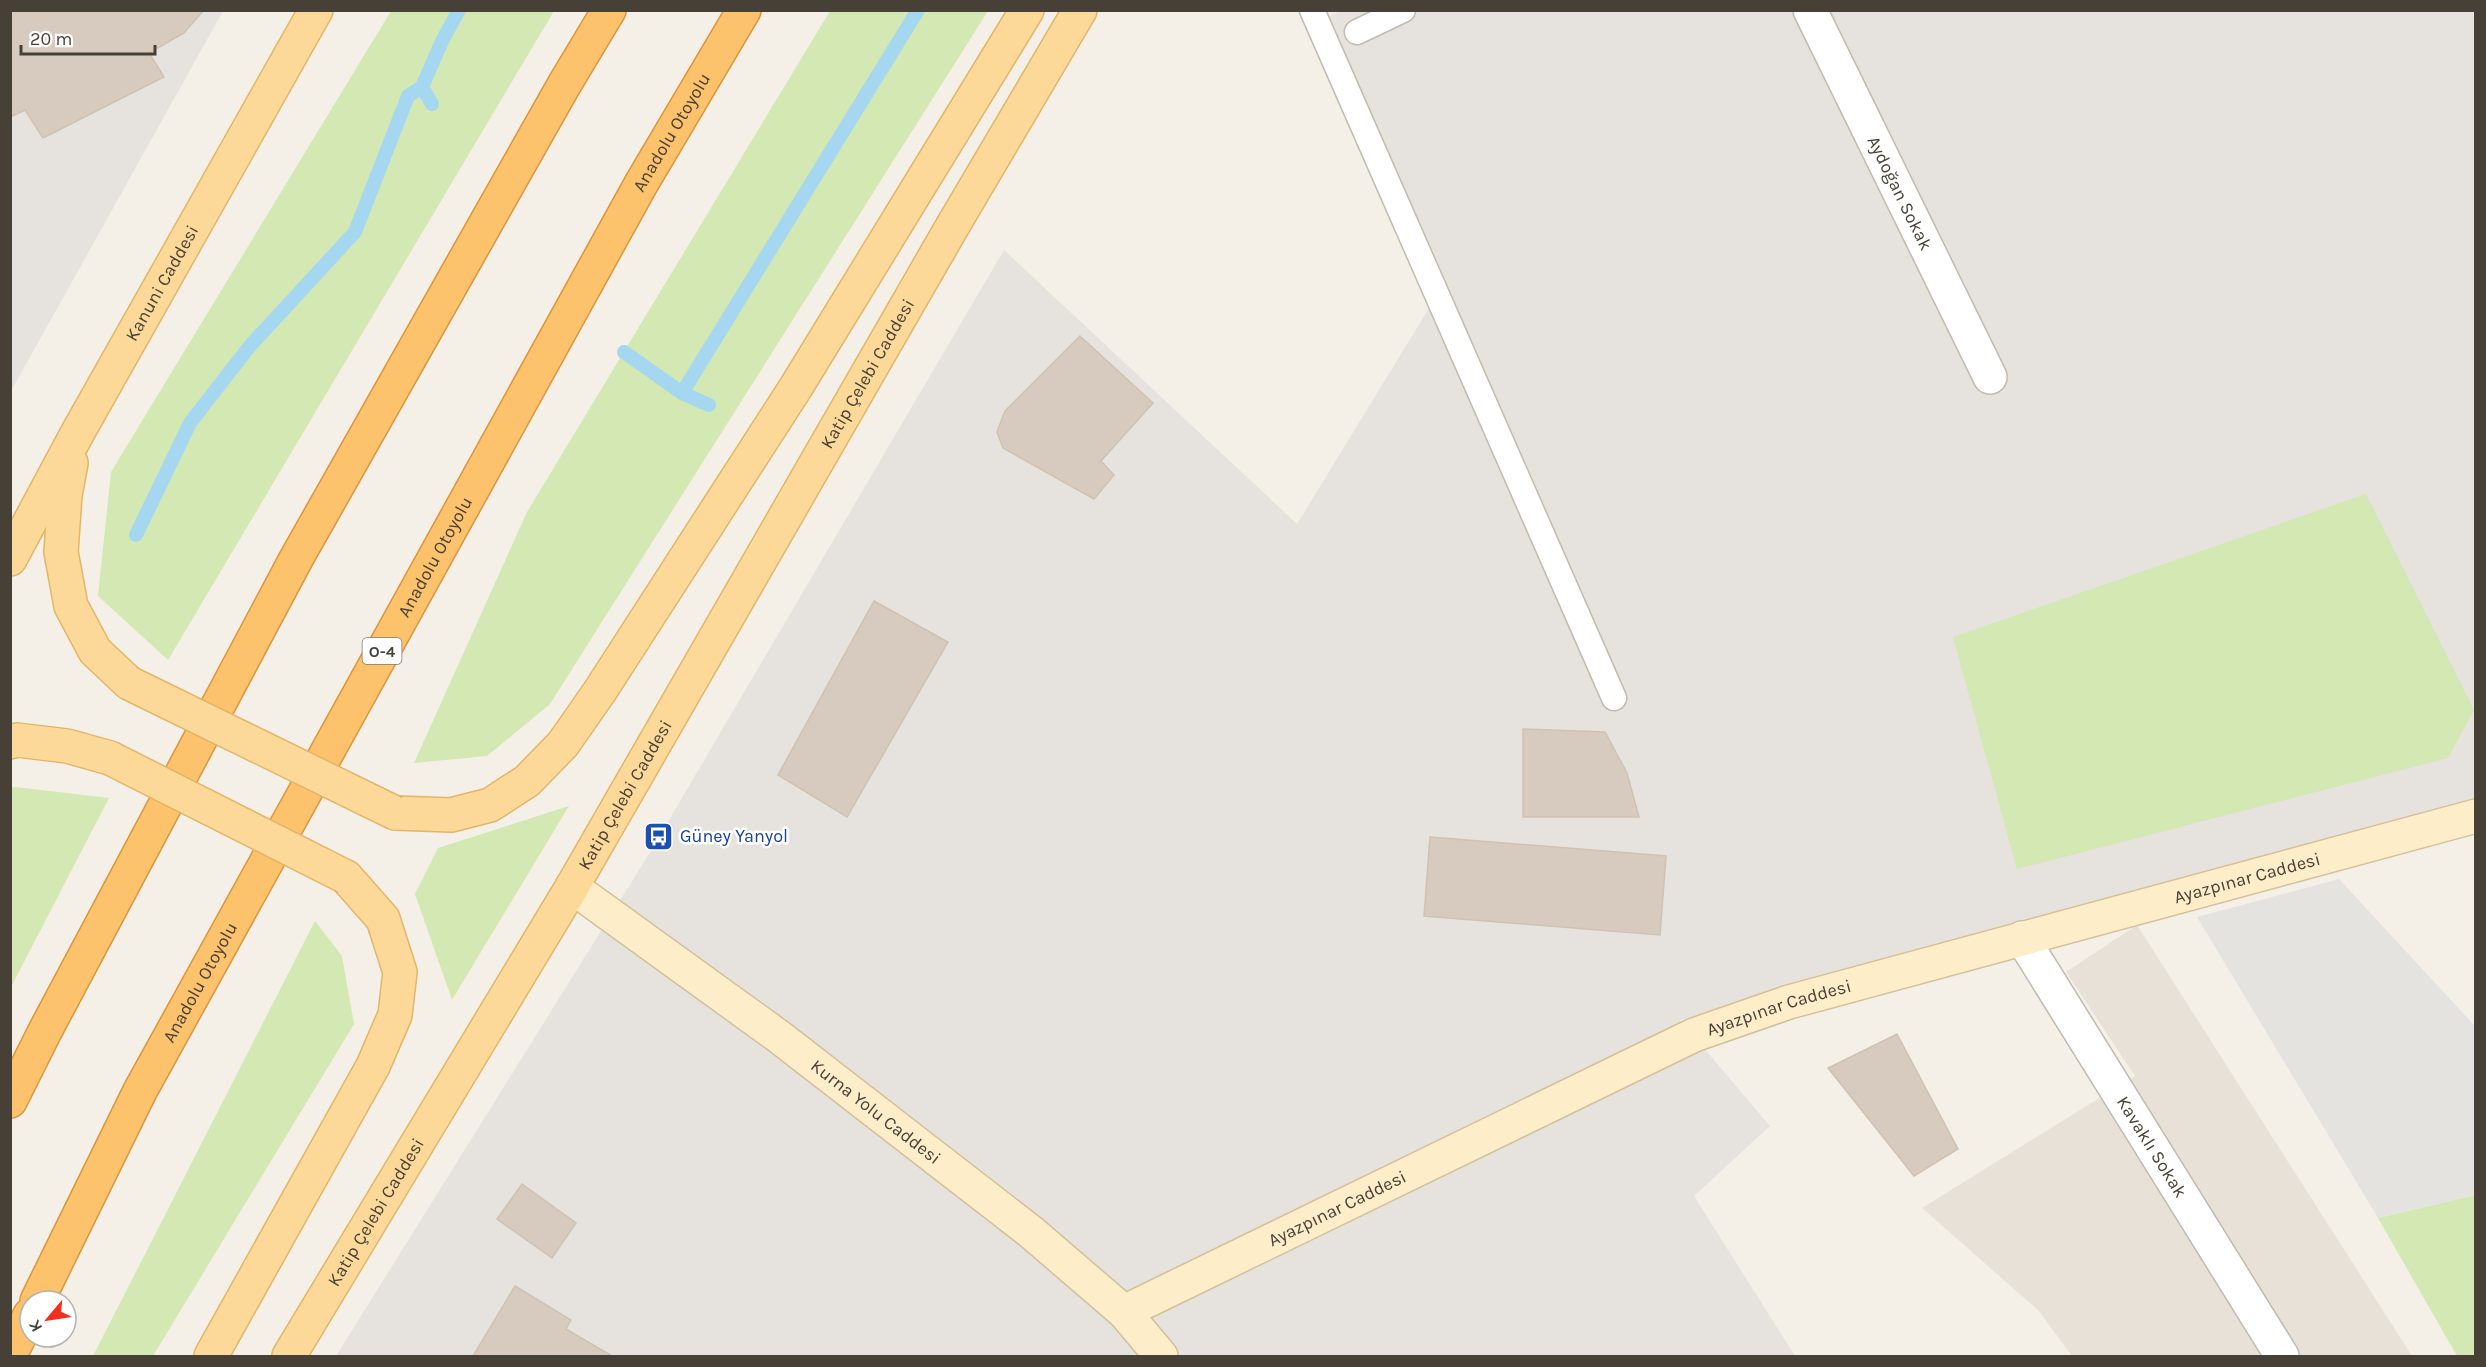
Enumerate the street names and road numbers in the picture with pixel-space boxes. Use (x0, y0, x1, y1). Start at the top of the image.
street label: Anadolu Otoyolu (628, 69, 715, 196)
street label: Aydoğan Sokak (1862, 132, 1937, 254)
street label: Kanuni Caddesi (121, 221, 203, 345)
street label: Katip Çelebi Caddesi (816, 295, 919, 453)
street label: Anadolu Otoyolu (393, 493, 477, 621)
road number: O-4 (362, 638, 401, 664)
street label: Katip Çelebi Caddesi (573, 716, 677, 874)
street label: Ayazpınar Caddesi (2172, 848, 2323, 908)
street label: Anadolu Otoyolu (158, 918, 242, 1046)
street label: Ayazpınar Caddesi (1704, 975, 1854, 1041)
street label: Kurna Yolu Caddesi (806, 1055, 945, 1169)
street label: Kavaklı Sokak (2112, 1092, 2192, 1202)
street label: Katip Çelebi Caddesi (323, 1134, 429, 1290)
street label: Ayazpınar Caddesi (1265, 1166, 1410, 1251)

